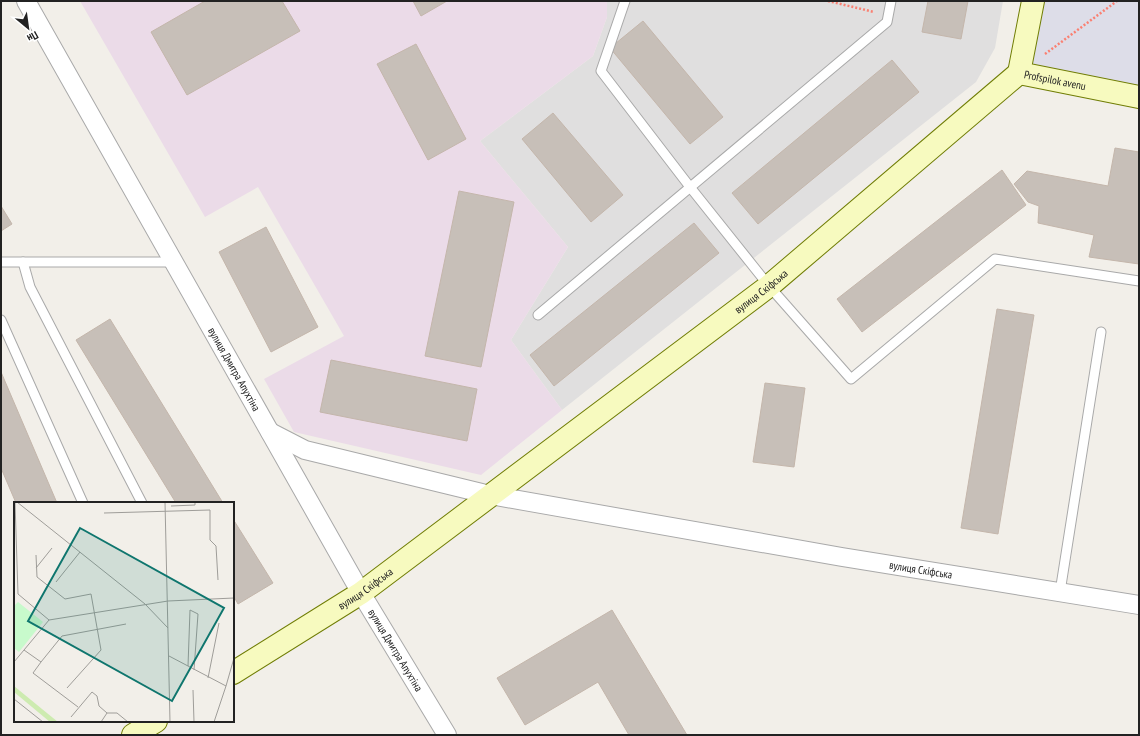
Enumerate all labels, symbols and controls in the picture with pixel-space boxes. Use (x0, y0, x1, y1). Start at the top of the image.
north arrow (8, 8, 48, 48)
text: Пн (25, 28, 41, 46)
street label: Profspilok avenu (1023, 67, 1087, 93)
street label: вулиця Скіфська (732, 266, 791, 317)
street label: вулиця Дмитра Апухтіна (205, 325, 264, 414)
inset map (14, 502, 234, 722)
street label: вулиця Скіфська (888, 558, 953, 582)
street label: вулиця Скіфська (335, 565, 396, 613)
street label: вулиця Дмитра Апухтіна (365, 606, 426, 694)

